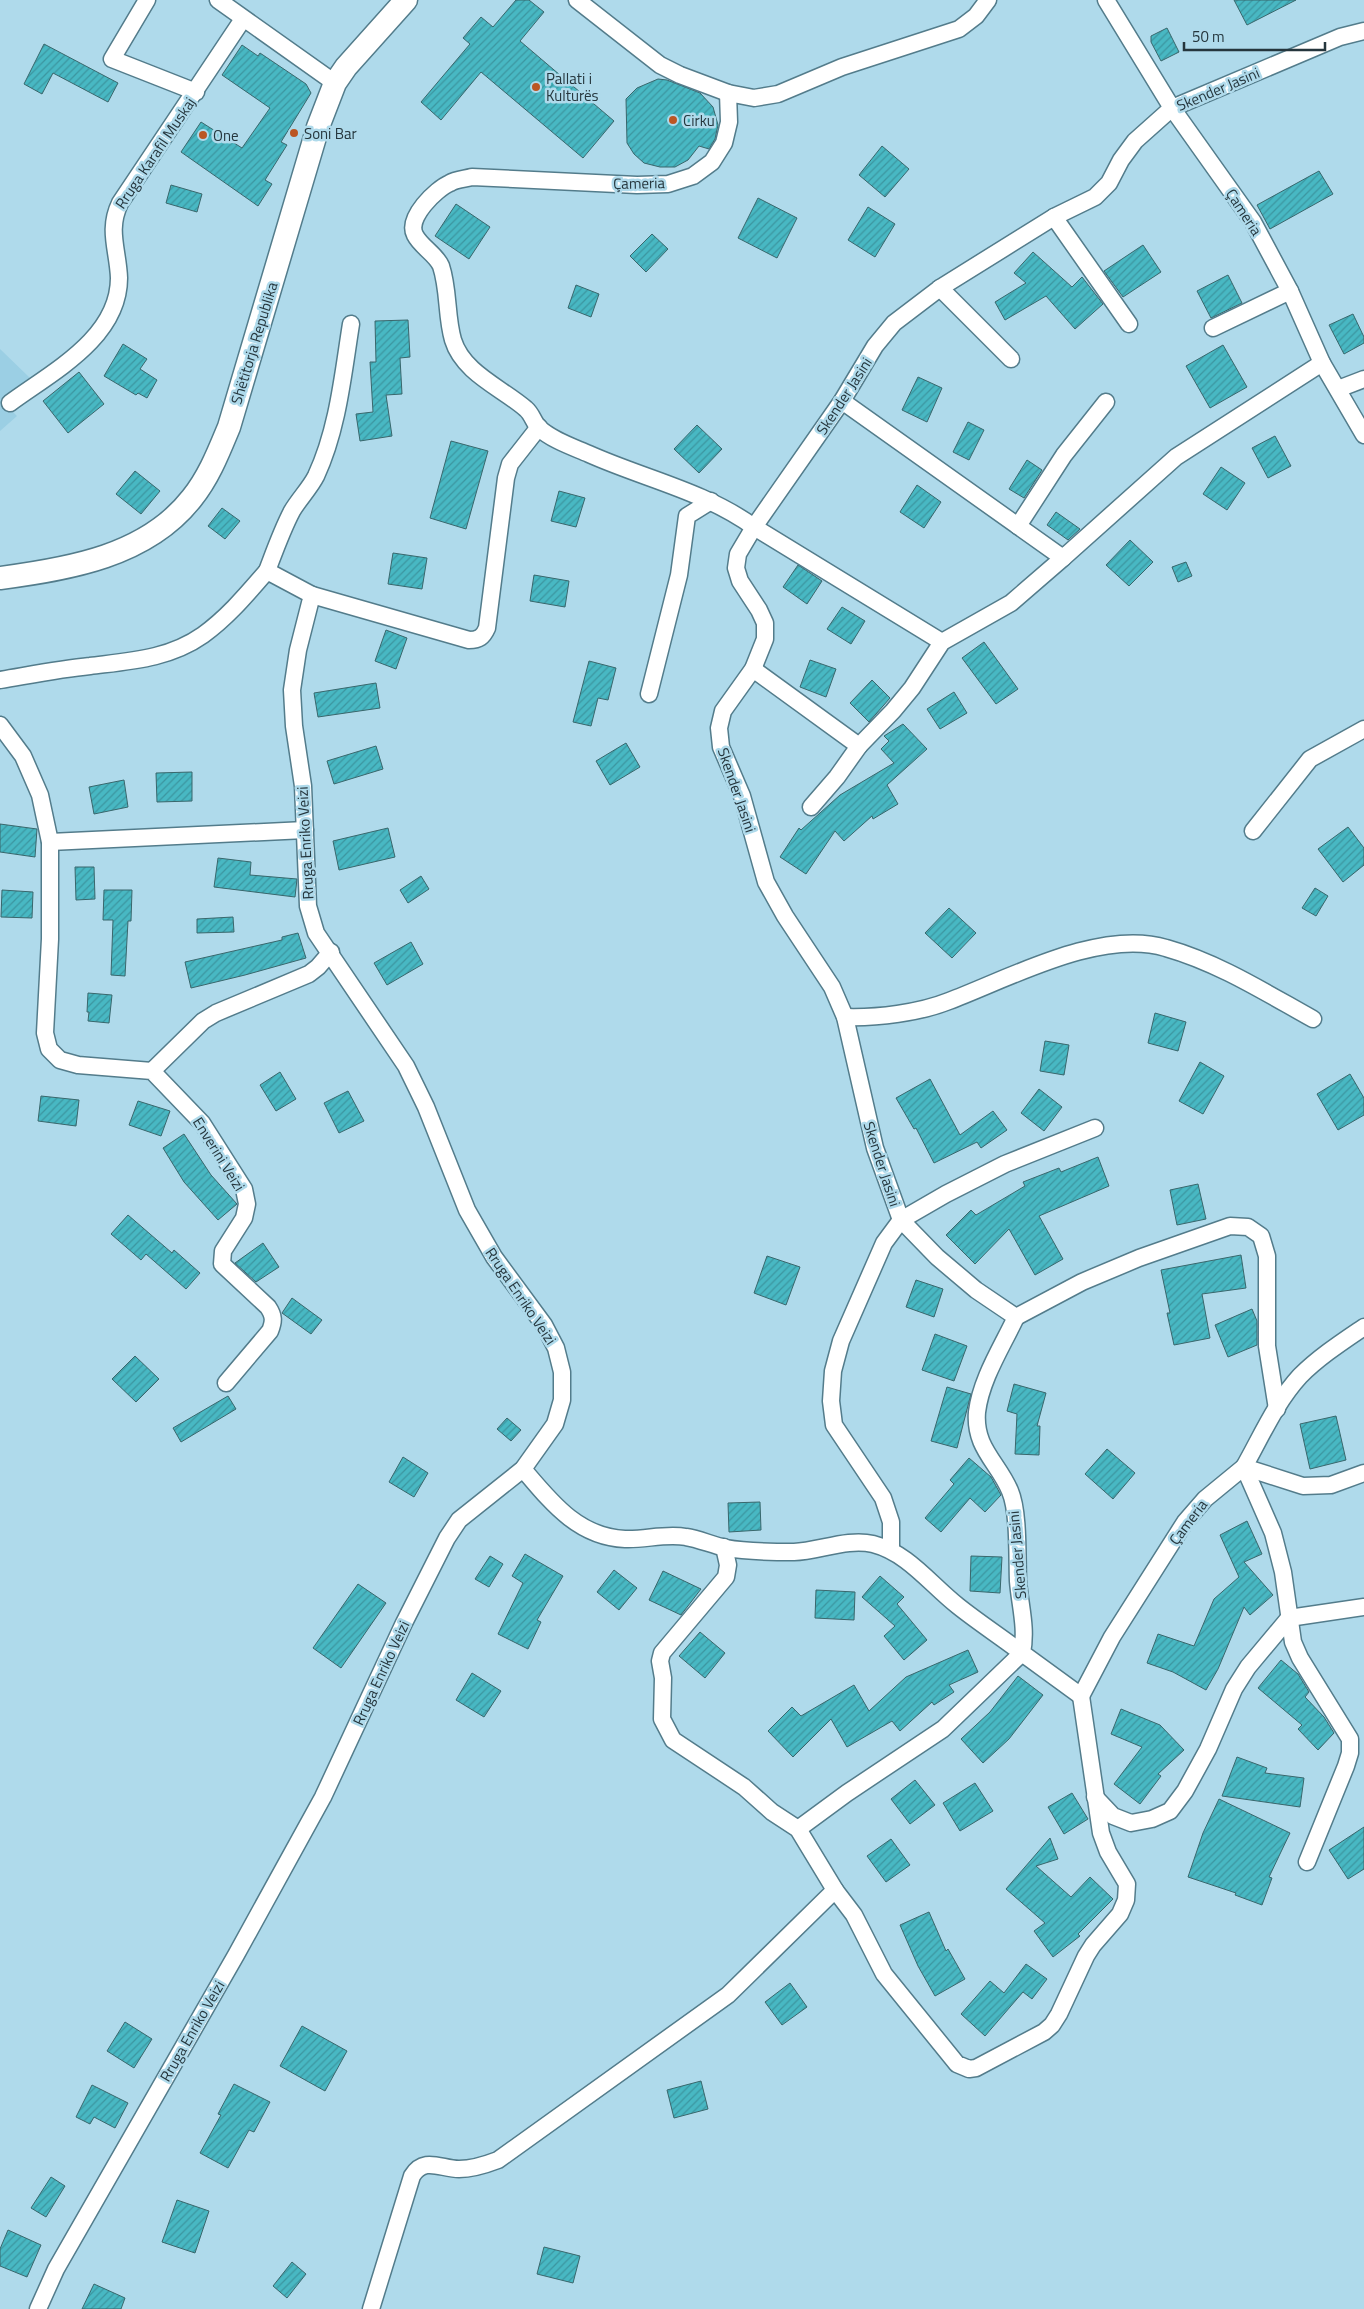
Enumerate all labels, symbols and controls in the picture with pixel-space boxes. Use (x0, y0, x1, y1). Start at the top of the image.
scale bar (1184, 20, 1325, 52)
text: 50 m (1192, 25, 1225, 48)
street label: Skender Jasini (1173, 61, 1263, 117)
place label: Pallati i Kulturës (546, 67, 599, 107)
marker: Pallati i Kulturës (530, 81, 542, 93)
street label: Rruga Karafil Muskaj (109, 93, 201, 213)
place label: Cirku (683, 109, 715, 132)
marker: Cirku (667, 114, 679, 126)
place label: Soni Bar (304, 122, 357, 145)
place label: One (213, 124, 239, 147)
marker: Soni Bar (288, 127, 300, 139)
marker: One (197, 129, 209, 141)
street label: Çameria (613, 171, 666, 195)
street label: Çameria (1220, 184, 1268, 240)
street label: Shëtitorja Republika (224, 279, 284, 407)
street label: Skender Jasini (810, 353, 878, 439)
street label: Skender Jasini (712, 745, 762, 835)
street label: Rruga Enriko Veizi (291, 786, 319, 900)
street label: Enverini Veizi (187, 1113, 251, 1195)
street label: Skender Jasini (857, 1119, 907, 1209)
street label: Rruga Enriko Veizi (480, 1243, 562, 1349)
street label: Çameria (1163, 1494, 1213, 1550)
street label: Skender Jasini (1002, 1510, 1032, 1600)
street label: Rruga Enriko Veizi (347, 1617, 415, 1729)
street label: Rruga Enriko Veizi (154, 1976, 230, 2086)

